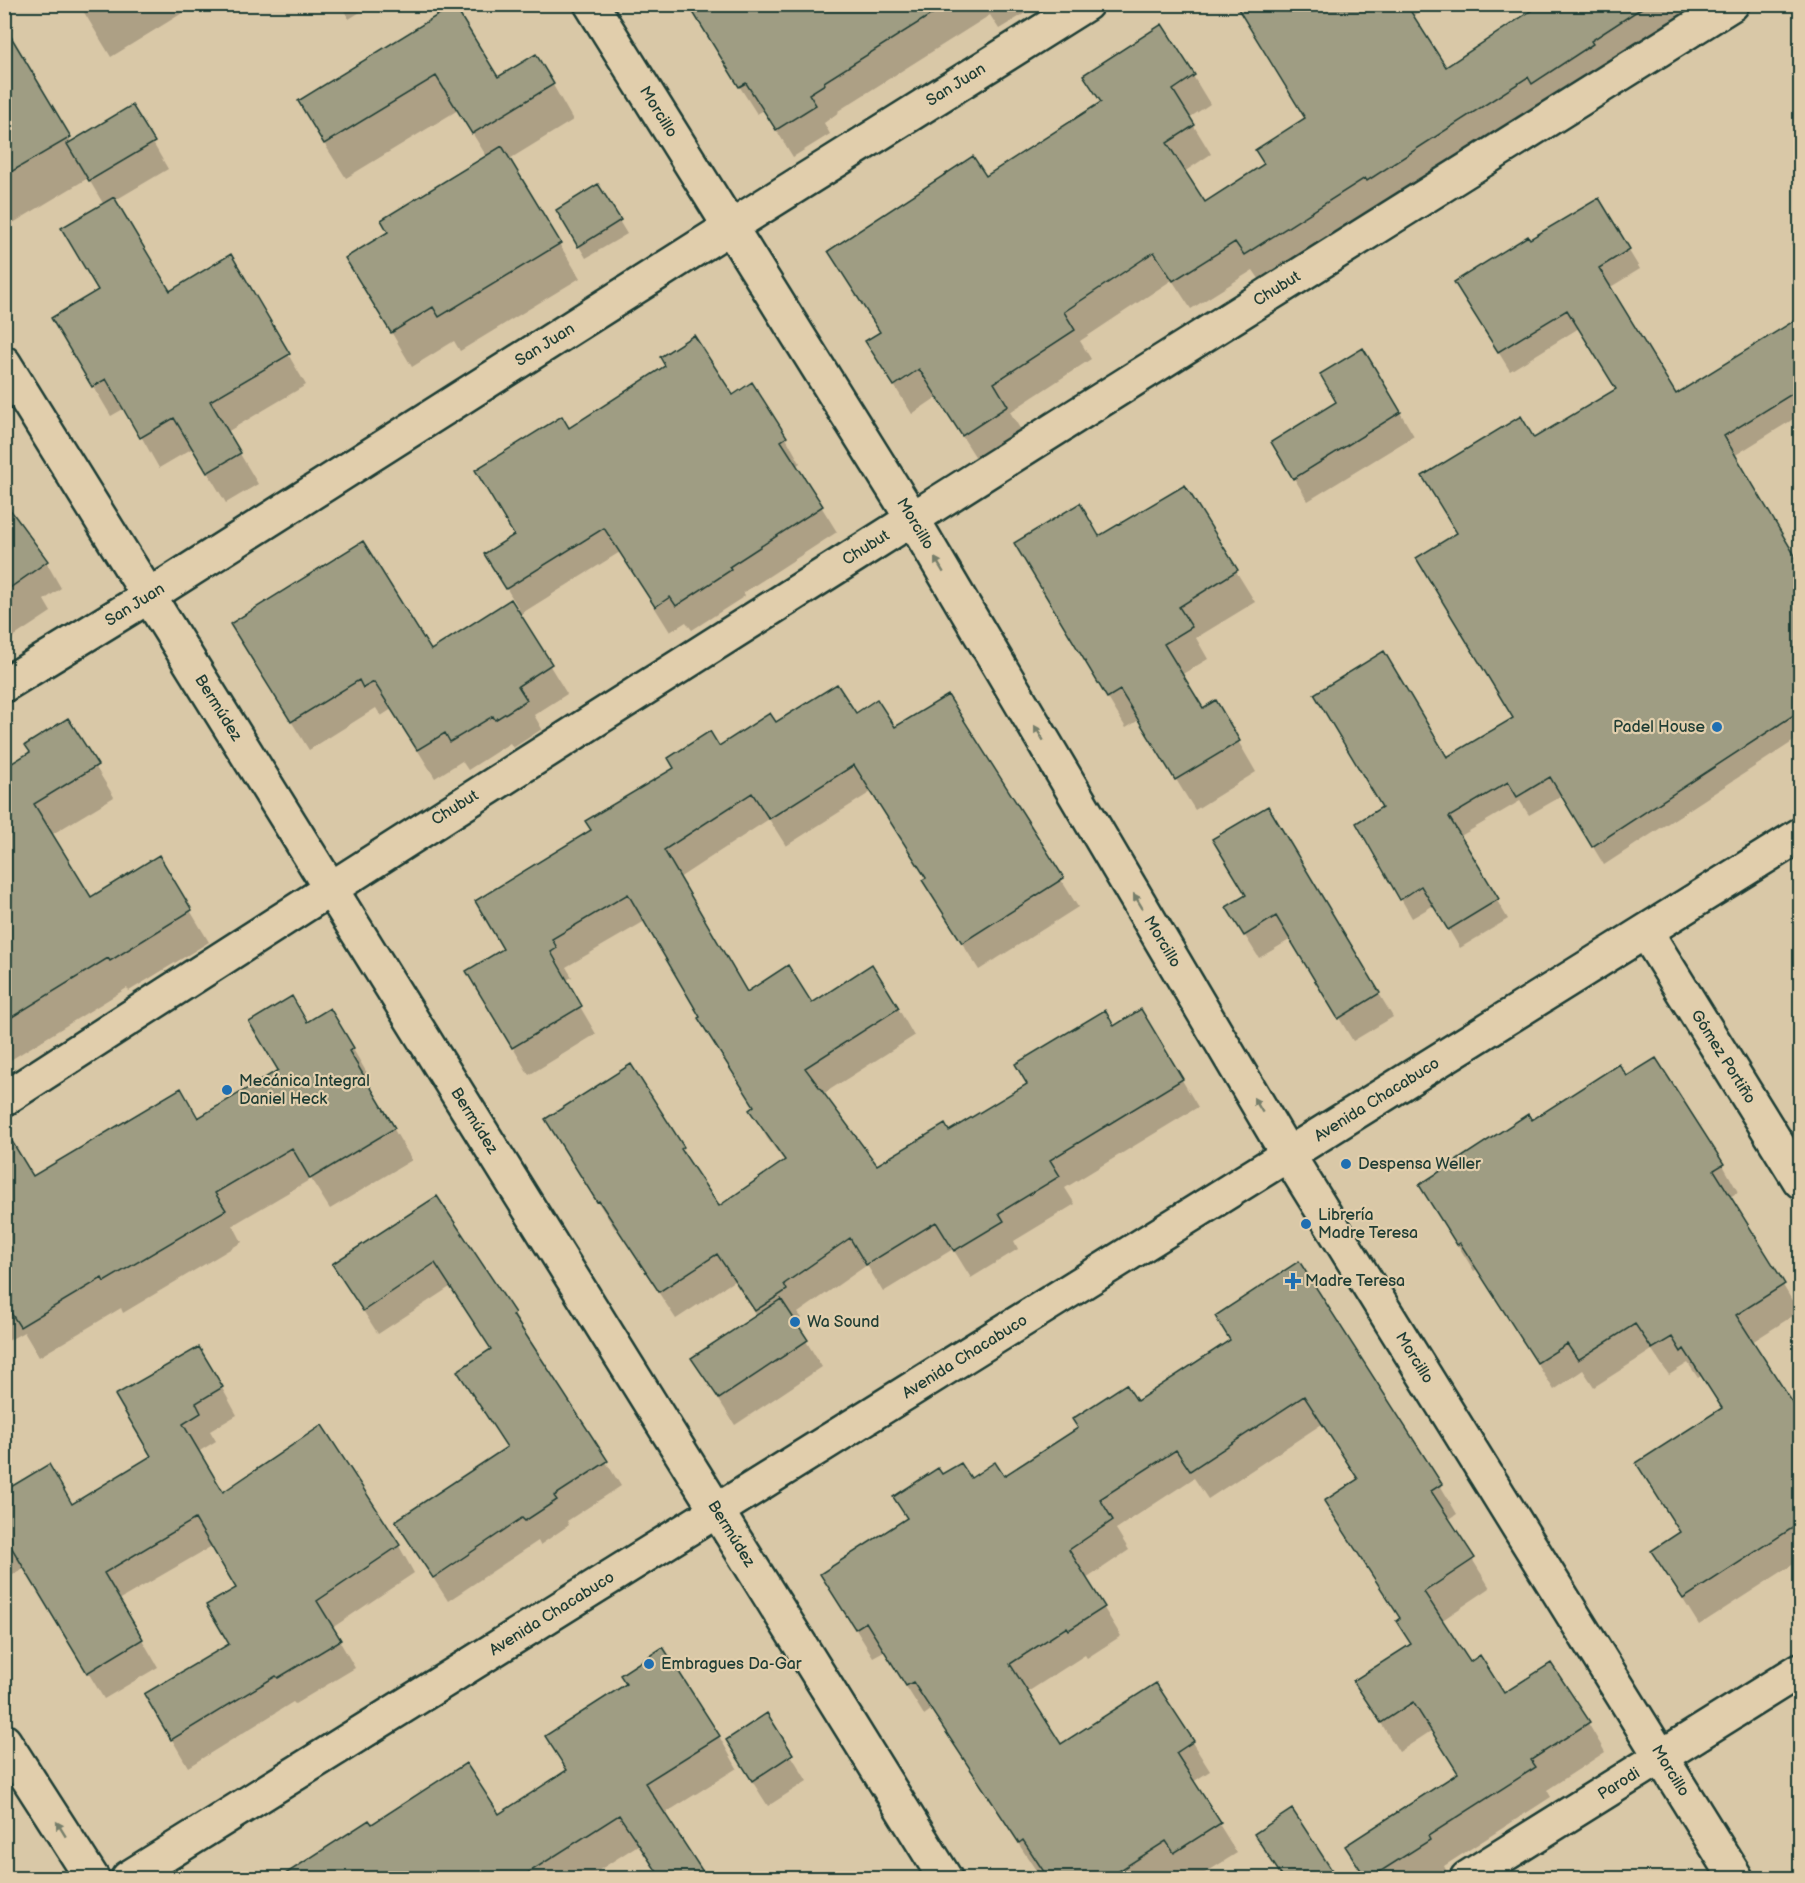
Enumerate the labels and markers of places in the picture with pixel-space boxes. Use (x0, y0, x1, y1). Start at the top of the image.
place label: Padel House (1613, 718, 1706, 737)
marker: Padel House (1710, 720, 1724, 734)
place label: Mecánica Integral Daniel Heck (239, 1072, 370, 1109)
marker: Mecánica Integral Daniel Heck (220, 1083, 234, 1097)
place label: Despensa Weller (1358, 1155, 1481, 1174)
marker: Despensa Weller (1339, 1157, 1353, 1171)
place label: Librería Madre Teresa (1318, 1206, 1418, 1243)
marker: Librería Madre Teresa (1299, 1217, 1313, 1231)
place label: Madre Teresa (1305, 1272, 1405, 1291)
marker: Madre Teresa (1286, 1274, 1300, 1288)
place label: Wa Sound (807, 1313, 879, 1332)
marker: Wa Sound (788, 1315, 802, 1329)
place label: Embragues Da-Gar (661, 1655, 802, 1674)
marker: Embragues Da-Gar (642, 1657, 656, 1671)

